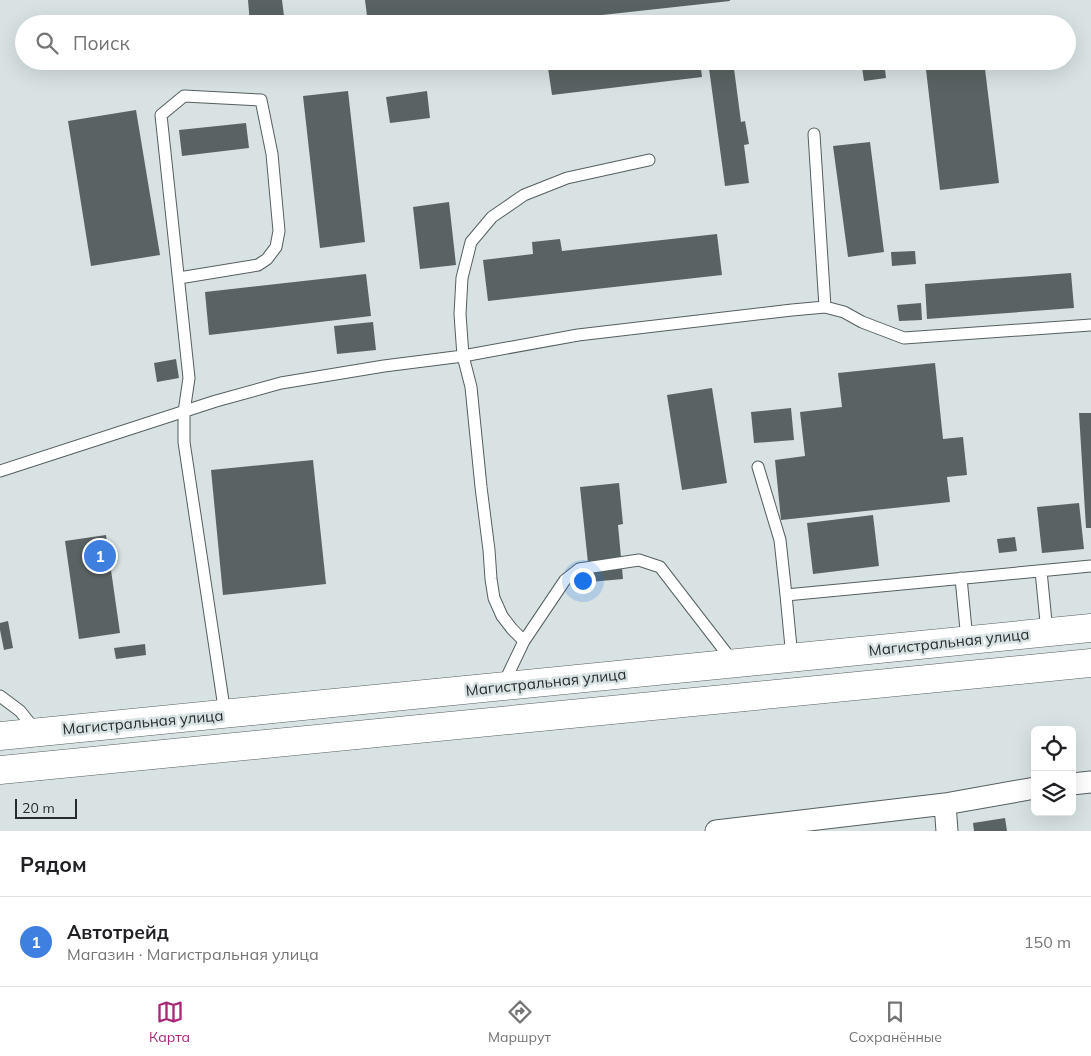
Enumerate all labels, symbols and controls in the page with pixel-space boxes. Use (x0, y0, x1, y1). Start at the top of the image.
search box (15, 15, 1076, 70)
icon: search (33, 29, 61, 57)
text: Поиск (73, 31, 130, 55)
pin: 1 (84, 537, 116, 575)
your location (570, 568, 596, 594)
street label: Магистральная улица (868, 624, 1030, 660)
street label: Магистральная улица (465, 664, 627, 700)
street label: Магистральная улица (62, 706, 224, 738)
map controls (1031, 726, 1076, 816)
button: locate (1031, 726, 1076, 771)
button: layers (1031, 771, 1076, 816)
scale bar (15, 796, 78, 819)
text: 20 m (22, 799, 55, 817)
text: Рядом (20, 851, 87, 877)
text: Автотрейд (67, 920, 169, 944)
text: 1 (31, 932, 41, 952)
text: 150 m (1024, 932, 1071, 952)
text: Магазин · Магистральная улица (67, 944, 319, 964)
tab: Карта (149, 998, 190, 1046)
tab: Маршрут (488, 998, 551, 1046)
tab: Сохранённые (849, 998, 942, 1046)

